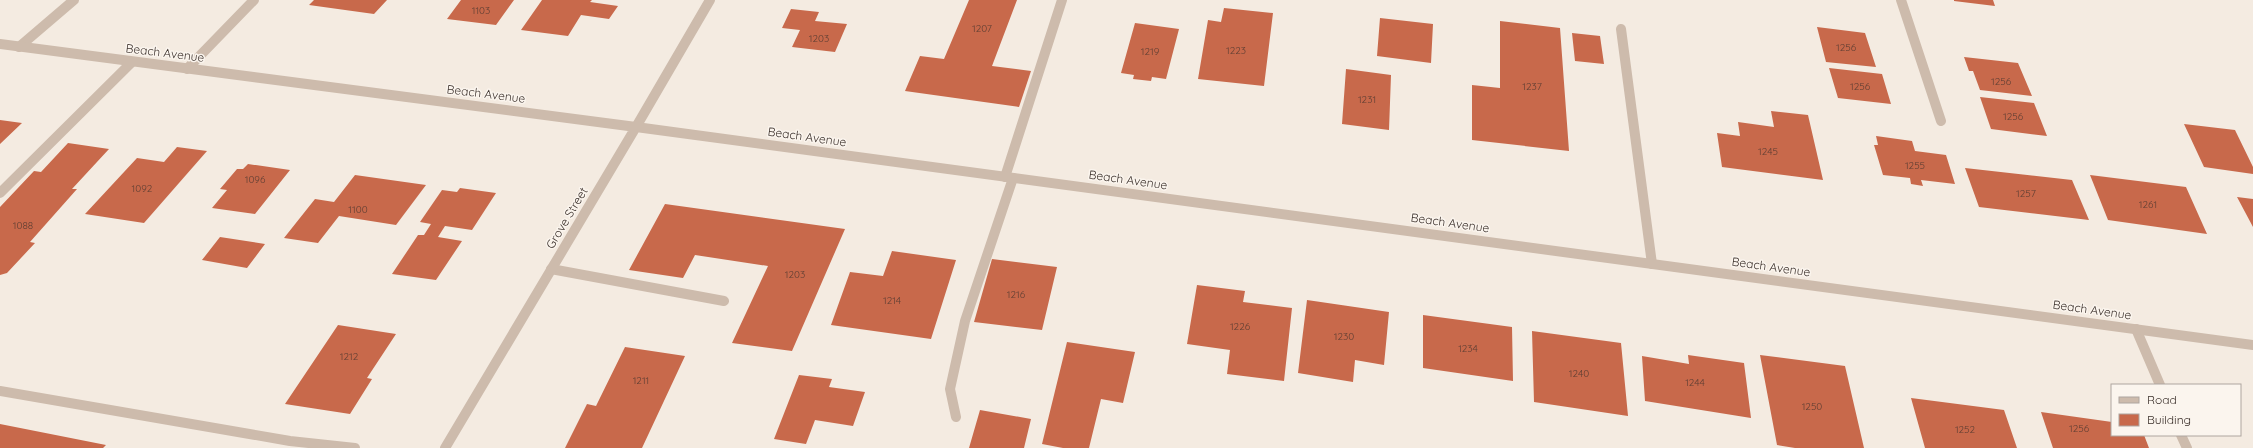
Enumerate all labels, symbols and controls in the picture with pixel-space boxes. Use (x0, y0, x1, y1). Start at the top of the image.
house number: 1103 (472, 4, 490, 17)
house number: 1207 (972, 22, 992, 35)
house number: 1203 (809, 32, 829, 45)
street label: Beach Avenue (125, 40, 206, 65)
house number: 1256 (1836, 41, 1857, 54)
house number: 1223 (1226, 44, 1246, 57)
house number: 1219 (1141, 45, 1160, 58)
house number: 1256 (1991, 75, 2012, 88)
house number: 1237 (1522, 80, 1542, 93)
house number: 1256 (1850, 80, 1871, 93)
street label: Beach Avenue (446, 81, 527, 106)
house number: 1231 (1358, 93, 1376, 106)
house number: 1256 (2003, 110, 2024, 123)
street label: Beach Avenue (767, 124, 848, 149)
house number: 1245 (1758, 145, 1778, 158)
house number: 1255 (1905, 159, 1925, 172)
street label: Beach Avenue (1088, 167, 1169, 192)
house number: 1096 (245, 173, 266, 186)
house number: 1092 (132, 182, 153, 195)
street label: Grove Street (542, 184, 591, 251)
house number: 1257 (2016, 187, 2036, 200)
house number: 1261 (2139, 198, 2157, 211)
house number: 1100 (348, 203, 368, 216)
street label: Beach Avenue (1410, 210, 1491, 235)
house number: 1088 (13, 219, 33, 232)
street label: Beach Avenue (1731, 254, 1812, 279)
house number: 1203 (785, 268, 805, 281)
house number: 1216 (1007, 288, 1026, 301)
house number: 1214 (883, 294, 901, 307)
street label: Beach Avenue (2052, 297, 2133, 322)
house number: 1226 (1230, 320, 1251, 333)
house number: 1230 (1334, 330, 1354, 343)
house number: 1234 (1458, 342, 1478, 355)
house number: 1212 (340, 350, 359, 363)
house number: 1240 (1569, 367, 1589, 380)
house number: 1211 (633, 374, 649, 387)
house number: 1244 (1685, 376, 1705, 389)
legend (2111, 384, 2241, 436)
text: Road (2147, 392, 2177, 407)
house number: 1250 (1802, 400, 1822, 413)
text: Building (2147, 412, 2191, 427)
house number: 1256 (2069, 422, 2090, 435)
house number: 1252 (1955, 423, 1976, 436)

